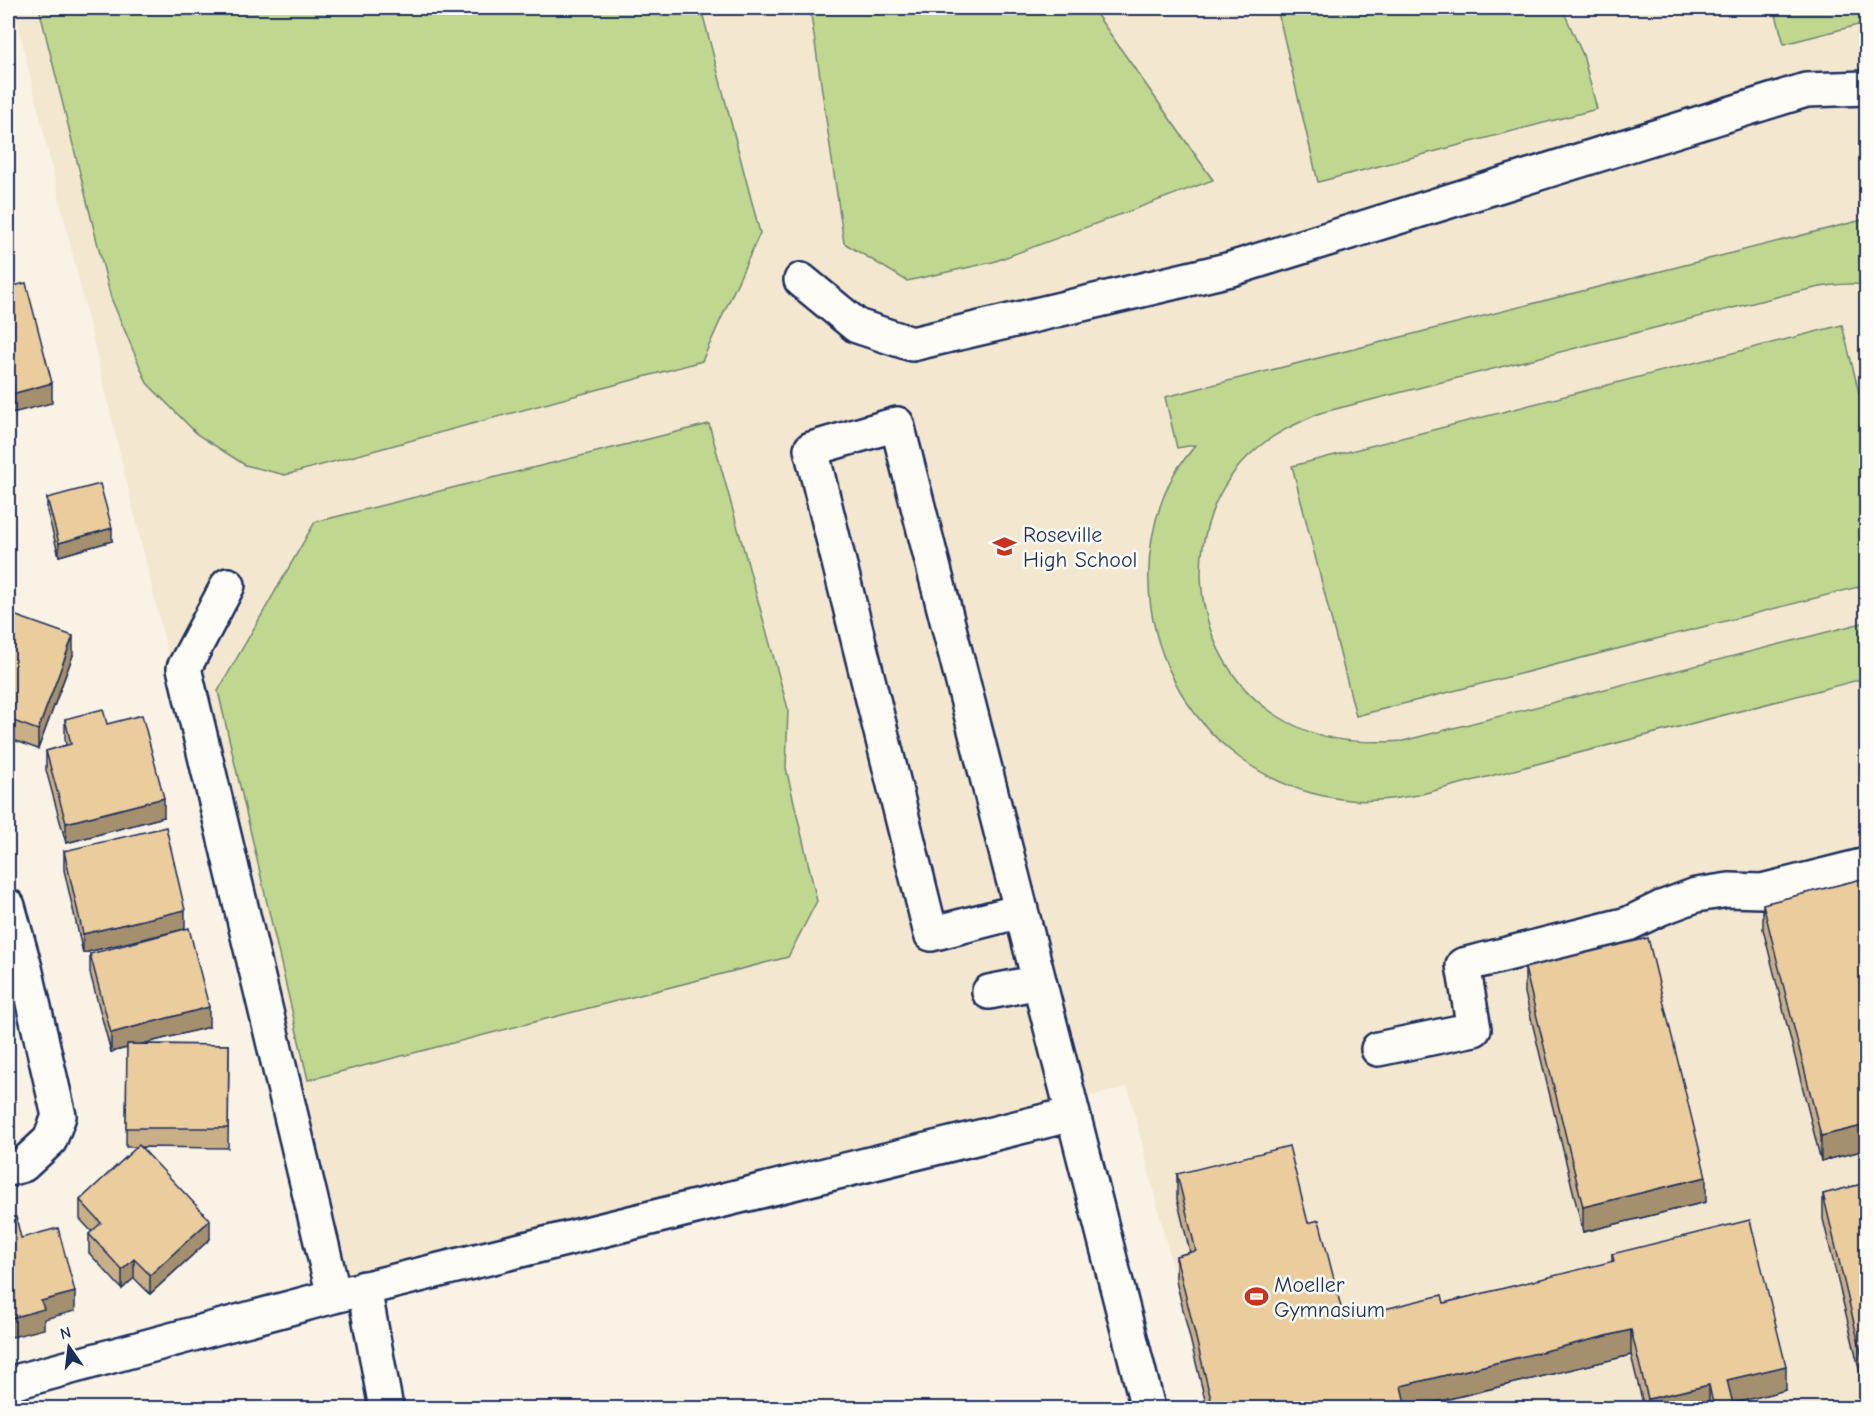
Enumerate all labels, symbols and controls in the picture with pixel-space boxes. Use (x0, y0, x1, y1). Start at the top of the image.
place label: Roseville High School (1023, 522, 1137, 573)
school or university icon: Roseville High School (992, 534, 1018, 560)
place label: Moeller Gymnasium (1274, 1272, 1385, 1323)
sports icon: Moeller Gymnasium (1243, 1284, 1269, 1310)
north arrow (39, 1317, 99, 1377)
text: N (58, 1323, 73, 1343)

